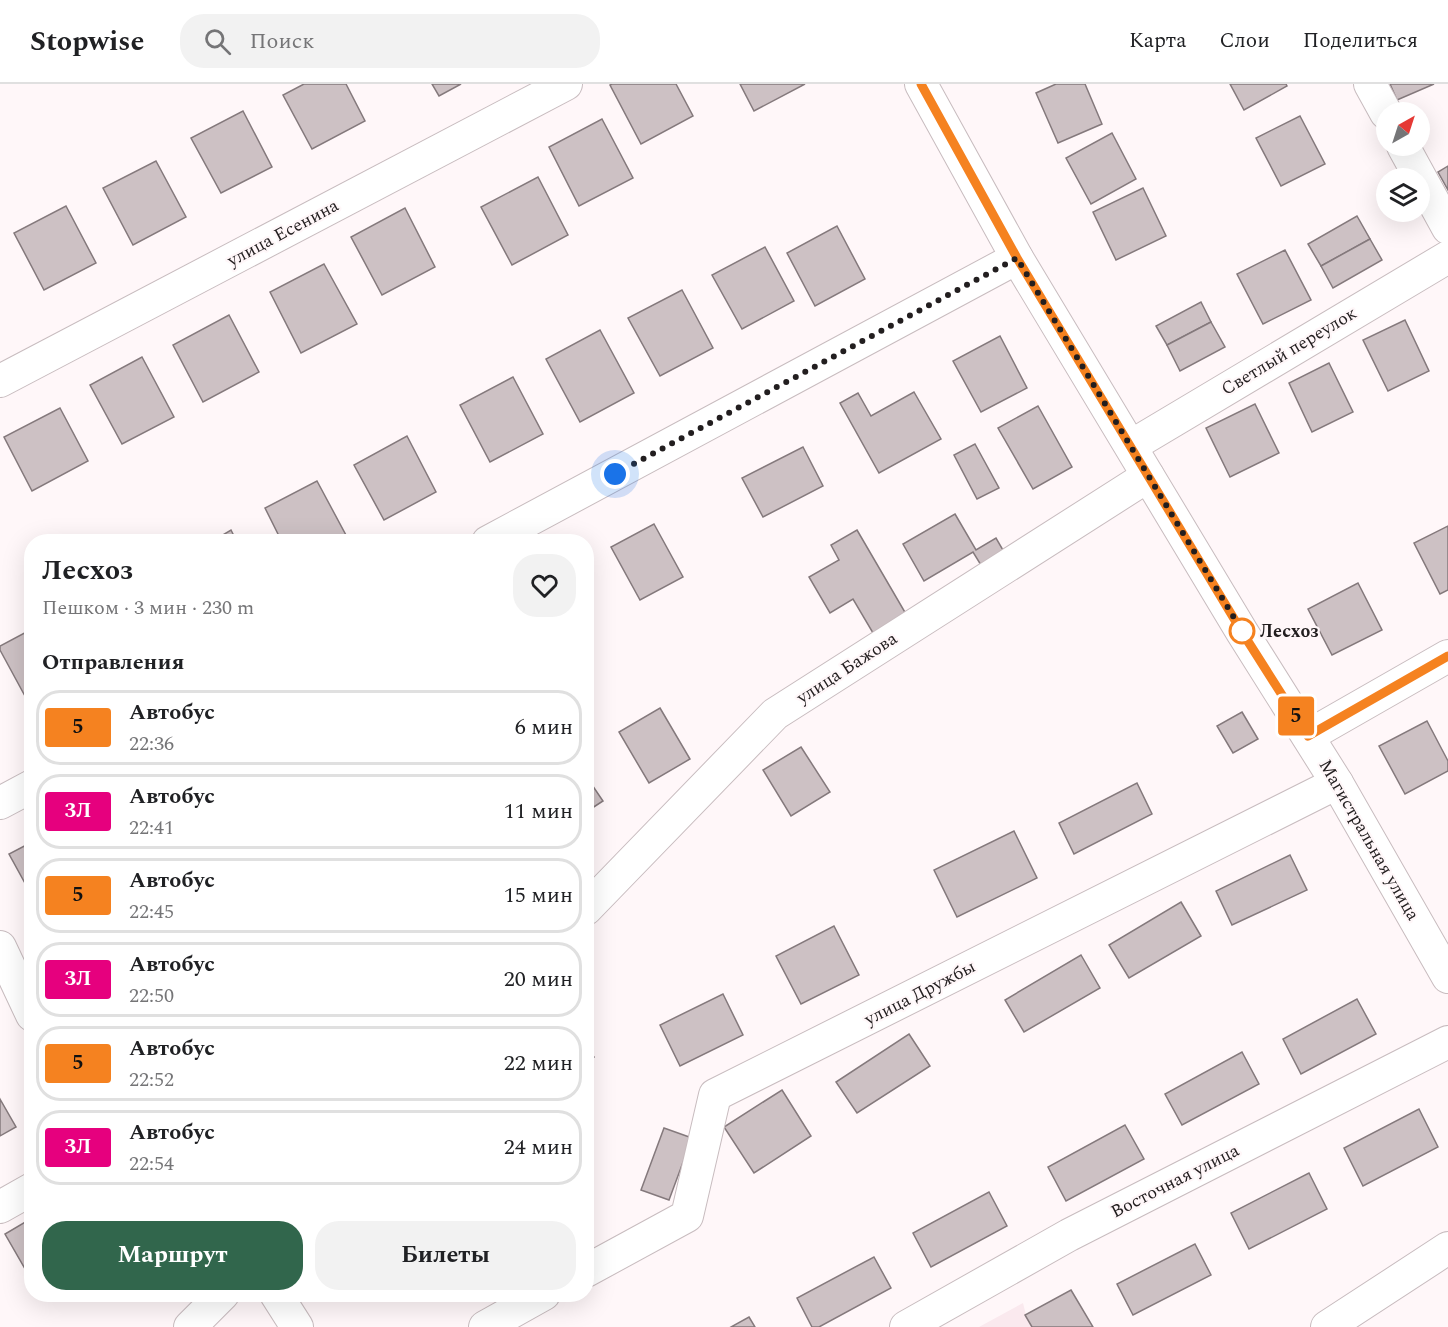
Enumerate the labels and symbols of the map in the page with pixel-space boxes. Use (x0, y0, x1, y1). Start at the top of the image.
north arrow (1376, 102, 1430, 156)
street label: улица Есенина (221, 192, 344, 274)
street label: Светлый переулок (1216, 300, 1362, 402)
your location (600, 459, 630, 489)
marker: Лесхоз (1229, 618, 1255, 644)
place label: Лесхоз (1260, 618, 1318, 645)
street label: улица Бажова (790, 625, 903, 711)
line badge: 5 (1276, 696, 1316, 736)
street label: Магистральная улица (1312, 754, 1426, 926)
street label: улица Дружбы (859, 953, 980, 1033)
street label: Восточная улица (1106, 1137, 1244, 1225)

